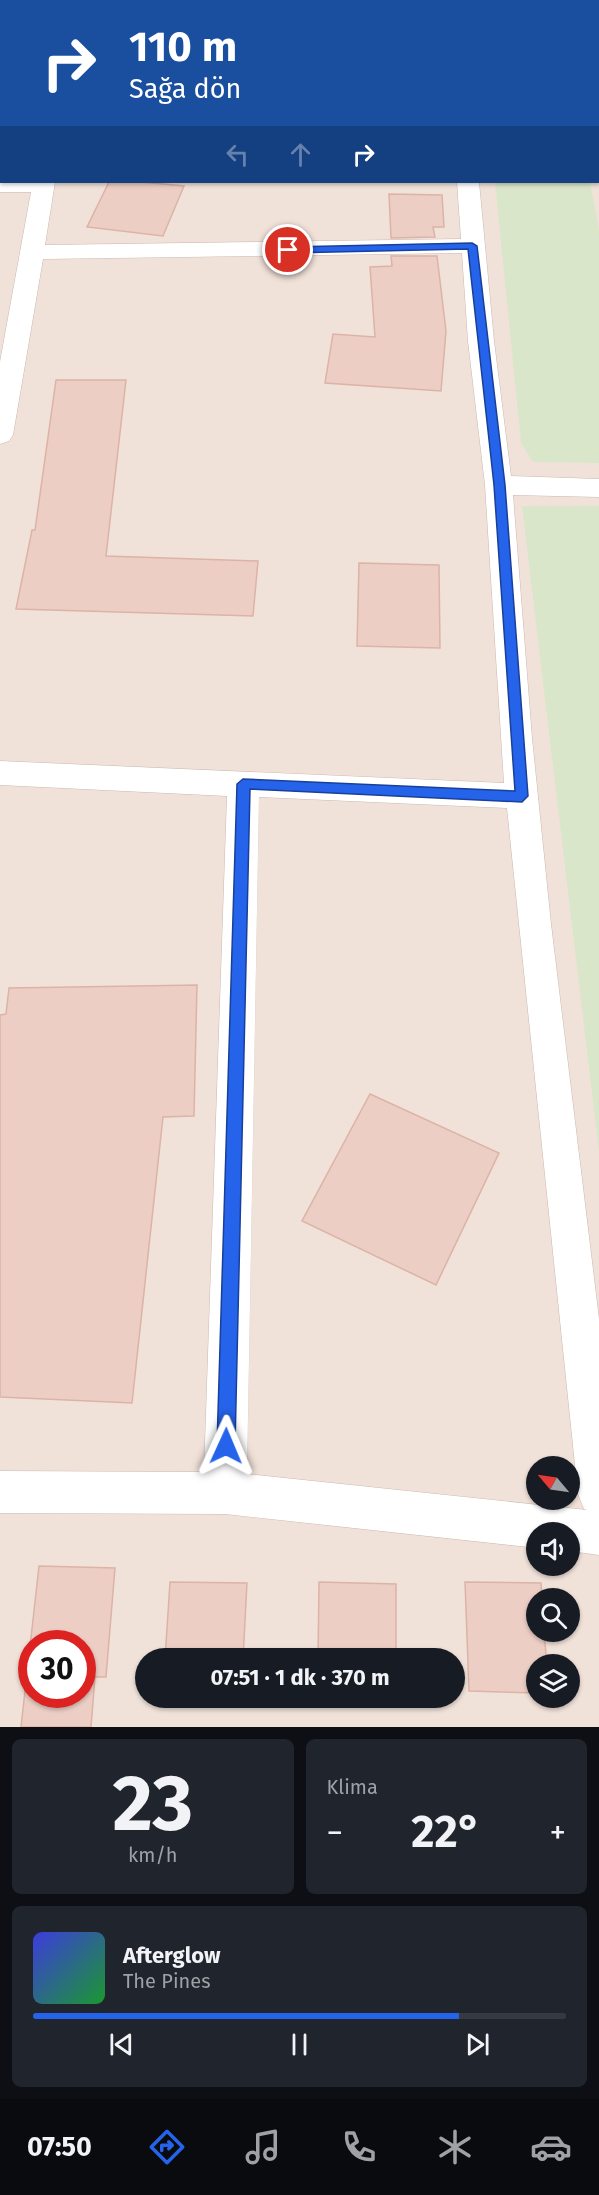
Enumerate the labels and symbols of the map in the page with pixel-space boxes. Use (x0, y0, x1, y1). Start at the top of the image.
pin (262, 224, 313, 275)
position arrow (194, 1414, 258, 1478)
north arrow (526, 1456, 580, 1510)
speed limit sign: 30 (18, 1630, 96, 1708)

